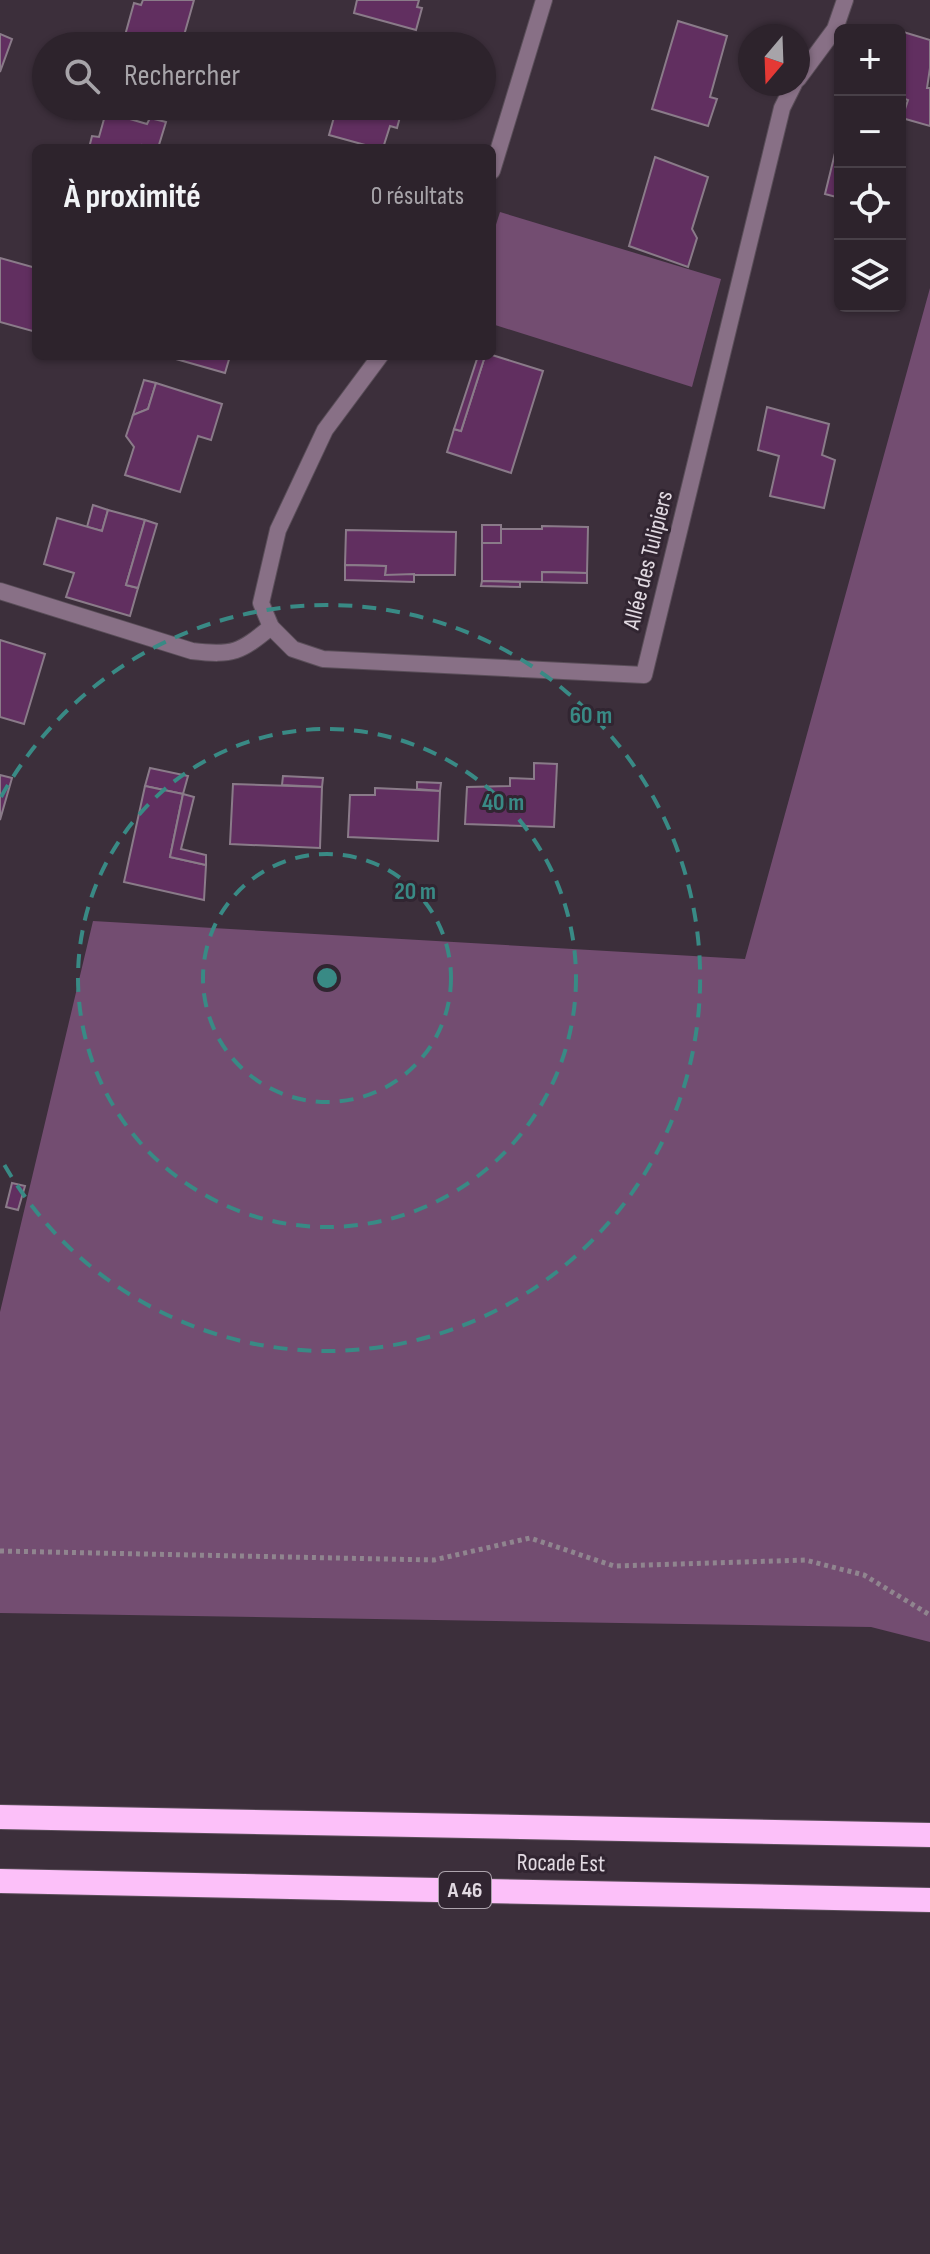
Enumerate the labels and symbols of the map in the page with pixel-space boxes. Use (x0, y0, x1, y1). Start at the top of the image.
north arrow (738, 24, 810, 96)
street label: Allée des Tulipiers (617, 488, 679, 633)
text: 60 m (570, 701, 612, 730)
text: 40 m (482, 788, 524, 817)
text: 20 m (394, 877, 436, 906)
centre of rings (313, 964, 341, 992)
street label: Rocade Est (516, 1848, 606, 1878)
road number: A 46 (439, 1872, 491, 1908)

